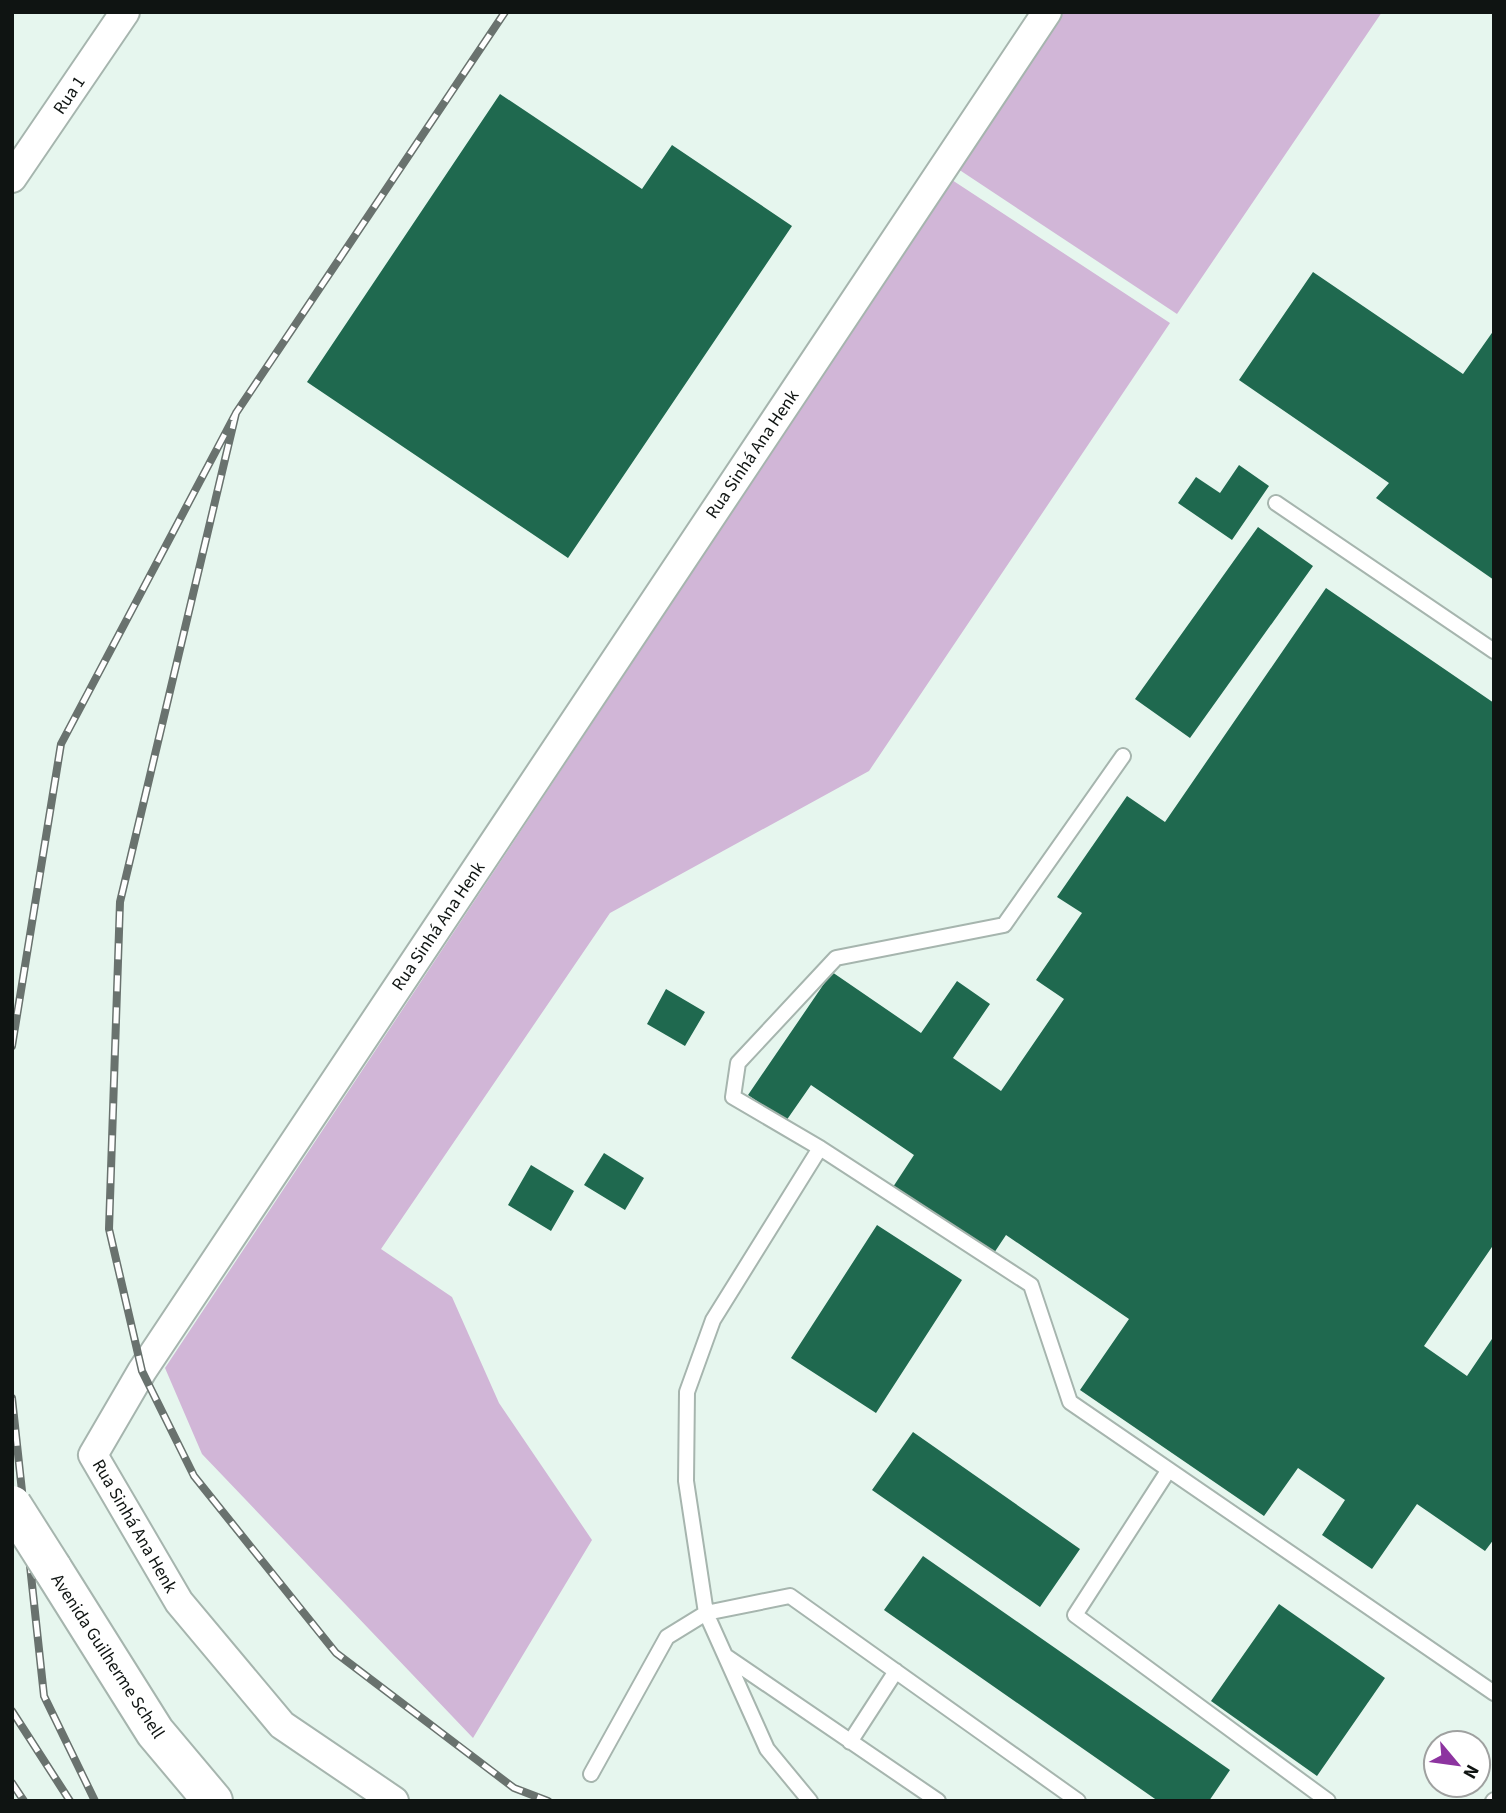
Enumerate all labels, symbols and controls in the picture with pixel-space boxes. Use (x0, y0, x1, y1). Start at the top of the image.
street label: Rua 1 (47, 71, 91, 120)
street label: Rua Sinhá Ana Henk (700, 385, 805, 524)
street label: Rua Sinhá Ana Henk (386, 857, 491, 996)
street label: Rua Sinhá Ana Henk (86, 1455, 183, 1598)
street label: Avenida Guilherme Schell (45, 1569, 170, 1744)
north arrow (1422, 1729, 1492, 1799)
text: N (1456, 1759, 1485, 1784)

